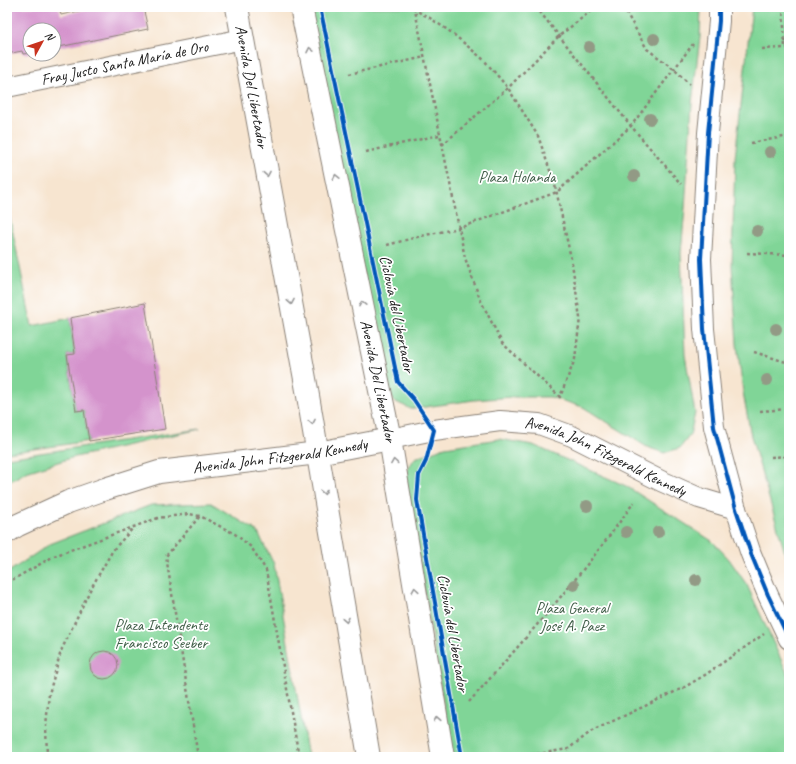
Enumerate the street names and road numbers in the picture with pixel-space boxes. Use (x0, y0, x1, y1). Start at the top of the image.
street label: Avenida Del Libertador (231, 24, 273, 151)
street label: Fray Justo Santa María de Oro (39, 36, 211, 90)
street label: Ciclovía del Libertador (375, 254, 420, 376)
street label: Avenida Del Libertador (356, 318, 401, 445)
street label: Avenida John Fitzgerald Kennedy (524, 413, 691, 502)
street label: Avenida John Fitzgerald Kennedy (192, 433, 370, 478)
street label: Ciclovía del Libertador (433, 573, 474, 695)

